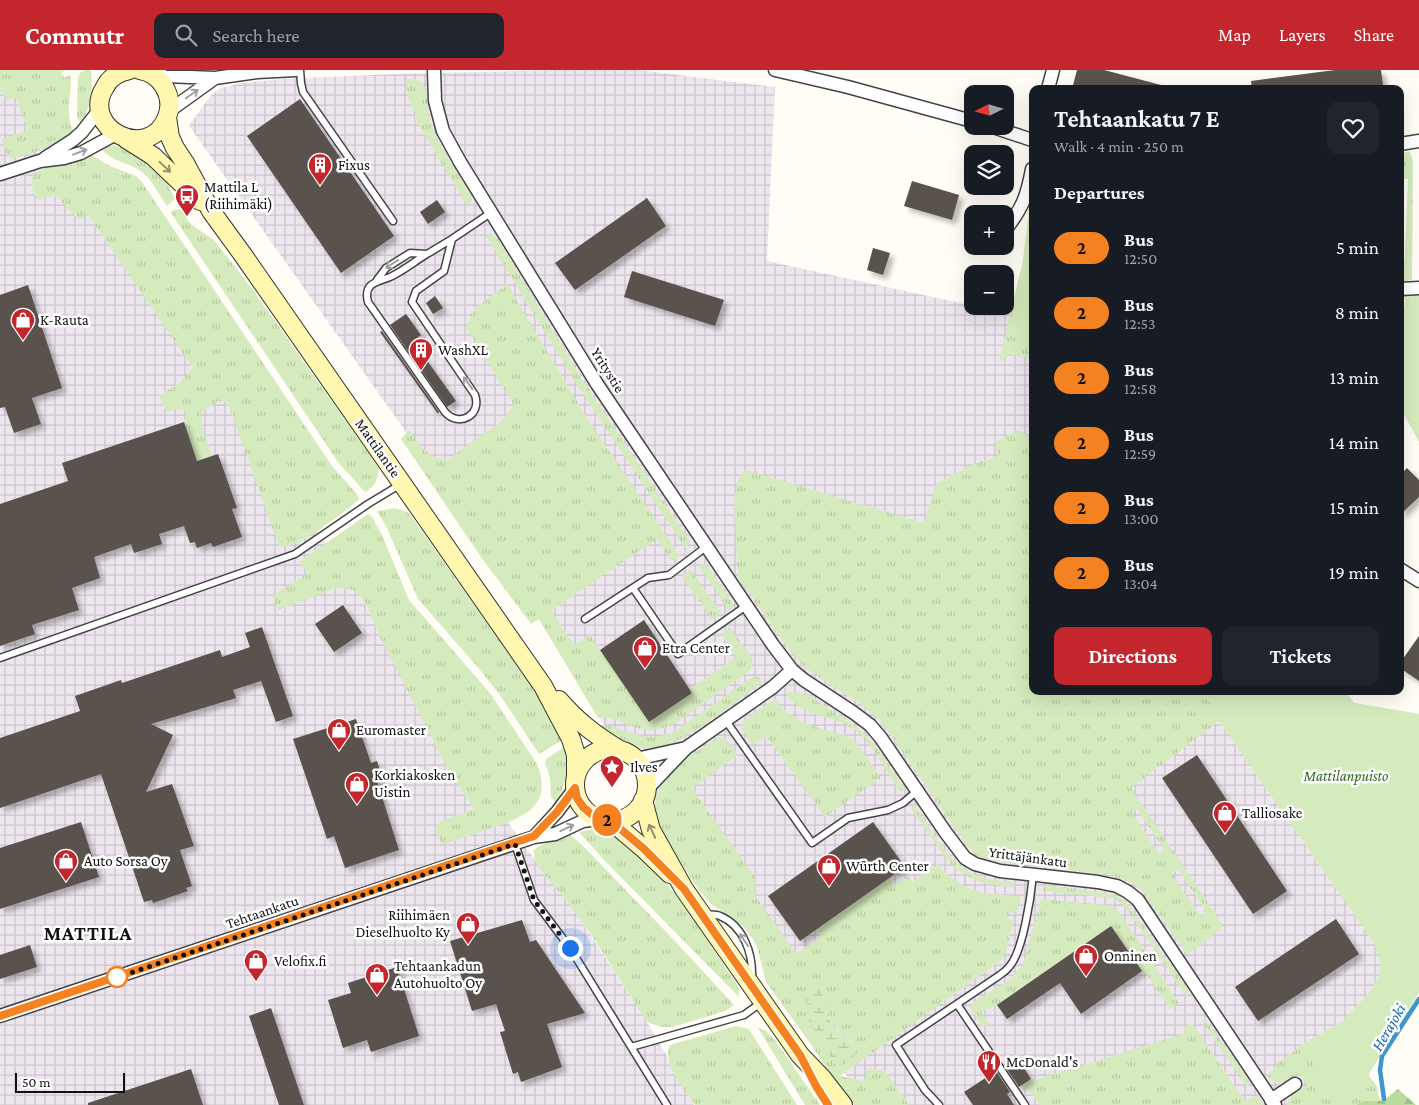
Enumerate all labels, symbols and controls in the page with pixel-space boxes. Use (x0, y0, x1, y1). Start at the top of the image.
search box (154, 13, 504, 58)
icon: search (172, 21, 200, 49)
text: Commutr (25, 22, 124, 49)
text: Search here (212, 25, 300, 46)
text: Map (1218, 25, 1251, 45)
text: Layers (1279, 25, 1326, 45)
text: Share (1354, 25, 1394, 45)
north arrow (964, 85, 1014, 135)
map controls (964, 85, 1014, 315)
one-way arrow (185, 89, 199, 99)
button: heart (1327, 102, 1379, 154)
text: Tehtaankatu 7 E (1054, 105, 1219, 132)
text: Walk · 4 min · 250 m (1054, 138, 1184, 155)
button: layers (964, 145, 1014, 195)
one-way arrow (72, 147, 87, 156)
building icon: Fixus (307, 152, 333, 186)
place label: Fixus (338, 157, 370, 173)
one-way arrow (158, 161, 171, 173)
place label: Mattila L (Riihimäki) (204, 179, 273, 213)
text: Departures (1054, 182, 1145, 203)
bus stop icon: Mattila L (Riihimäki) (174, 183, 200, 217)
button: + (964, 205, 1014, 255)
text: Bus (1124, 229, 1154, 250)
text: 5 min (1336, 237, 1379, 258)
text: 2 (1077, 238, 1086, 258)
text: 12:50 (1124, 250, 1157, 267)
one-way arrow (385, 259, 399, 270)
button: − (964, 265, 1014, 315)
text: Bus (1124, 294, 1154, 315)
text: 8 min (1335, 302, 1379, 323)
text: 2 (1077, 303, 1086, 323)
shop icon: K-Rauta (10, 307, 36, 341)
place label: K-Rauta (40, 312, 89, 328)
text: 12:53 (1124, 315, 1156, 332)
building icon: WashXL (408, 337, 434, 371)
place label: WashXL (438, 342, 489, 358)
street label: Yritystie (587, 345, 628, 396)
text: Bus (1124, 359, 1154, 380)
text: 13 min (1330, 367, 1379, 388)
text: 2 (1077, 368, 1086, 388)
one-way arrow (463, 377, 473, 391)
text: 12:58 (1124, 380, 1157, 397)
street label: Mattilantie (352, 416, 404, 481)
text: Bus (1124, 424, 1154, 445)
text: 14 min (1329, 432, 1379, 453)
text: 2 (1077, 433, 1086, 453)
text: 12:59 (1124, 445, 1156, 462)
text: Bus (1124, 489, 1154, 510)
text: 15 min (1330, 497, 1379, 518)
text: 2 (1077, 498, 1086, 518)
text: 13:00 (1124, 510, 1159, 527)
text: Bus (1124, 554, 1154, 575)
text: 19 min (1329, 562, 1379, 583)
text: 2 (1077, 563, 1086, 583)
text: 13:04 (1124, 575, 1158, 592)
button: Directions (1054, 627, 1212, 685)
button: Tickets (1222, 627, 1379, 685)
shop icon: Etra Center (632, 635, 658, 669)
place label: Etra Center (662, 640, 731, 656)
shop icon: Euromaster (326, 717, 352, 751)
place label: Euromaster (356, 722, 427, 738)
place icon: Ilves (599, 754, 625, 788)
place label: Ilves (630, 759, 658, 775)
place label: Korkiakosken Uistin (374, 767, 455, 800)
park label: Mattilanpuisto (1303, 768, 1388, 785)
shop icon: Korkiakosken Uistin (344, 771, 370, 805)
shop icon: Talliosake (1212, 800, 1238, 834)
line badge: 2 (591, 804, 623, 836)
place label: Talliosake (1242, 805, 1303, 821)
text: 2 (602, 810, 612, 830)
one-way arrow (559, 823, 574, 832)
one-way arrow (647, 824, 657, 839)
street label: Yrittäjänkatu (988, 844, 1068, 871)
shop icon: Auto Sorsa Oy (53, 848, 79, 882)
place label: Auto Sorsa Oy (84, 853, 168, 870)
shop icon: Würth Center (816, 853, 842, 887)
place label: Würth Center (846, 858, 930, 874)
street label: Tehtaankatu (223, 892, 301, 932)
place label: Riihimäen Dieselhuolto Ky (356, 907, 450, 941)
shop icon: Riihimäen Dieselhuolto Ky (455, 911, 481, 945)
district label: MATTILA (44, 922, 132, 944)
one-way arrow (739, 933, 749, 947)
your location (558, 936, 583, 961)
shop icon: Onninen (1073, 943, 1099, 977)
shop icon: Velofix.fi (243, 948, 269, 982)
place label: Onninen (1104, 948, 1157, 964)
place label: Velofix.fi (274, 953, 326, 969)
place label: Tehtaankadun Autohuolto Oy (394, 958, 482, 992)
shop icon: Tehtaankadun Autohuolto Oy (364, 962, 390, 996)
unlabelled marker (106, 966, 128, 988)
water label: Herajoki (1368, 1000, 1410, 1054)
restaurant icon: McDonald's (976, 1049, 1002, 1083)
place label: McDonald's (1006, 1054, 1078, 1070)
scale bar (15, 1070, 125, 1093)
text: 50 m (22, 1074, 50, 1090)

